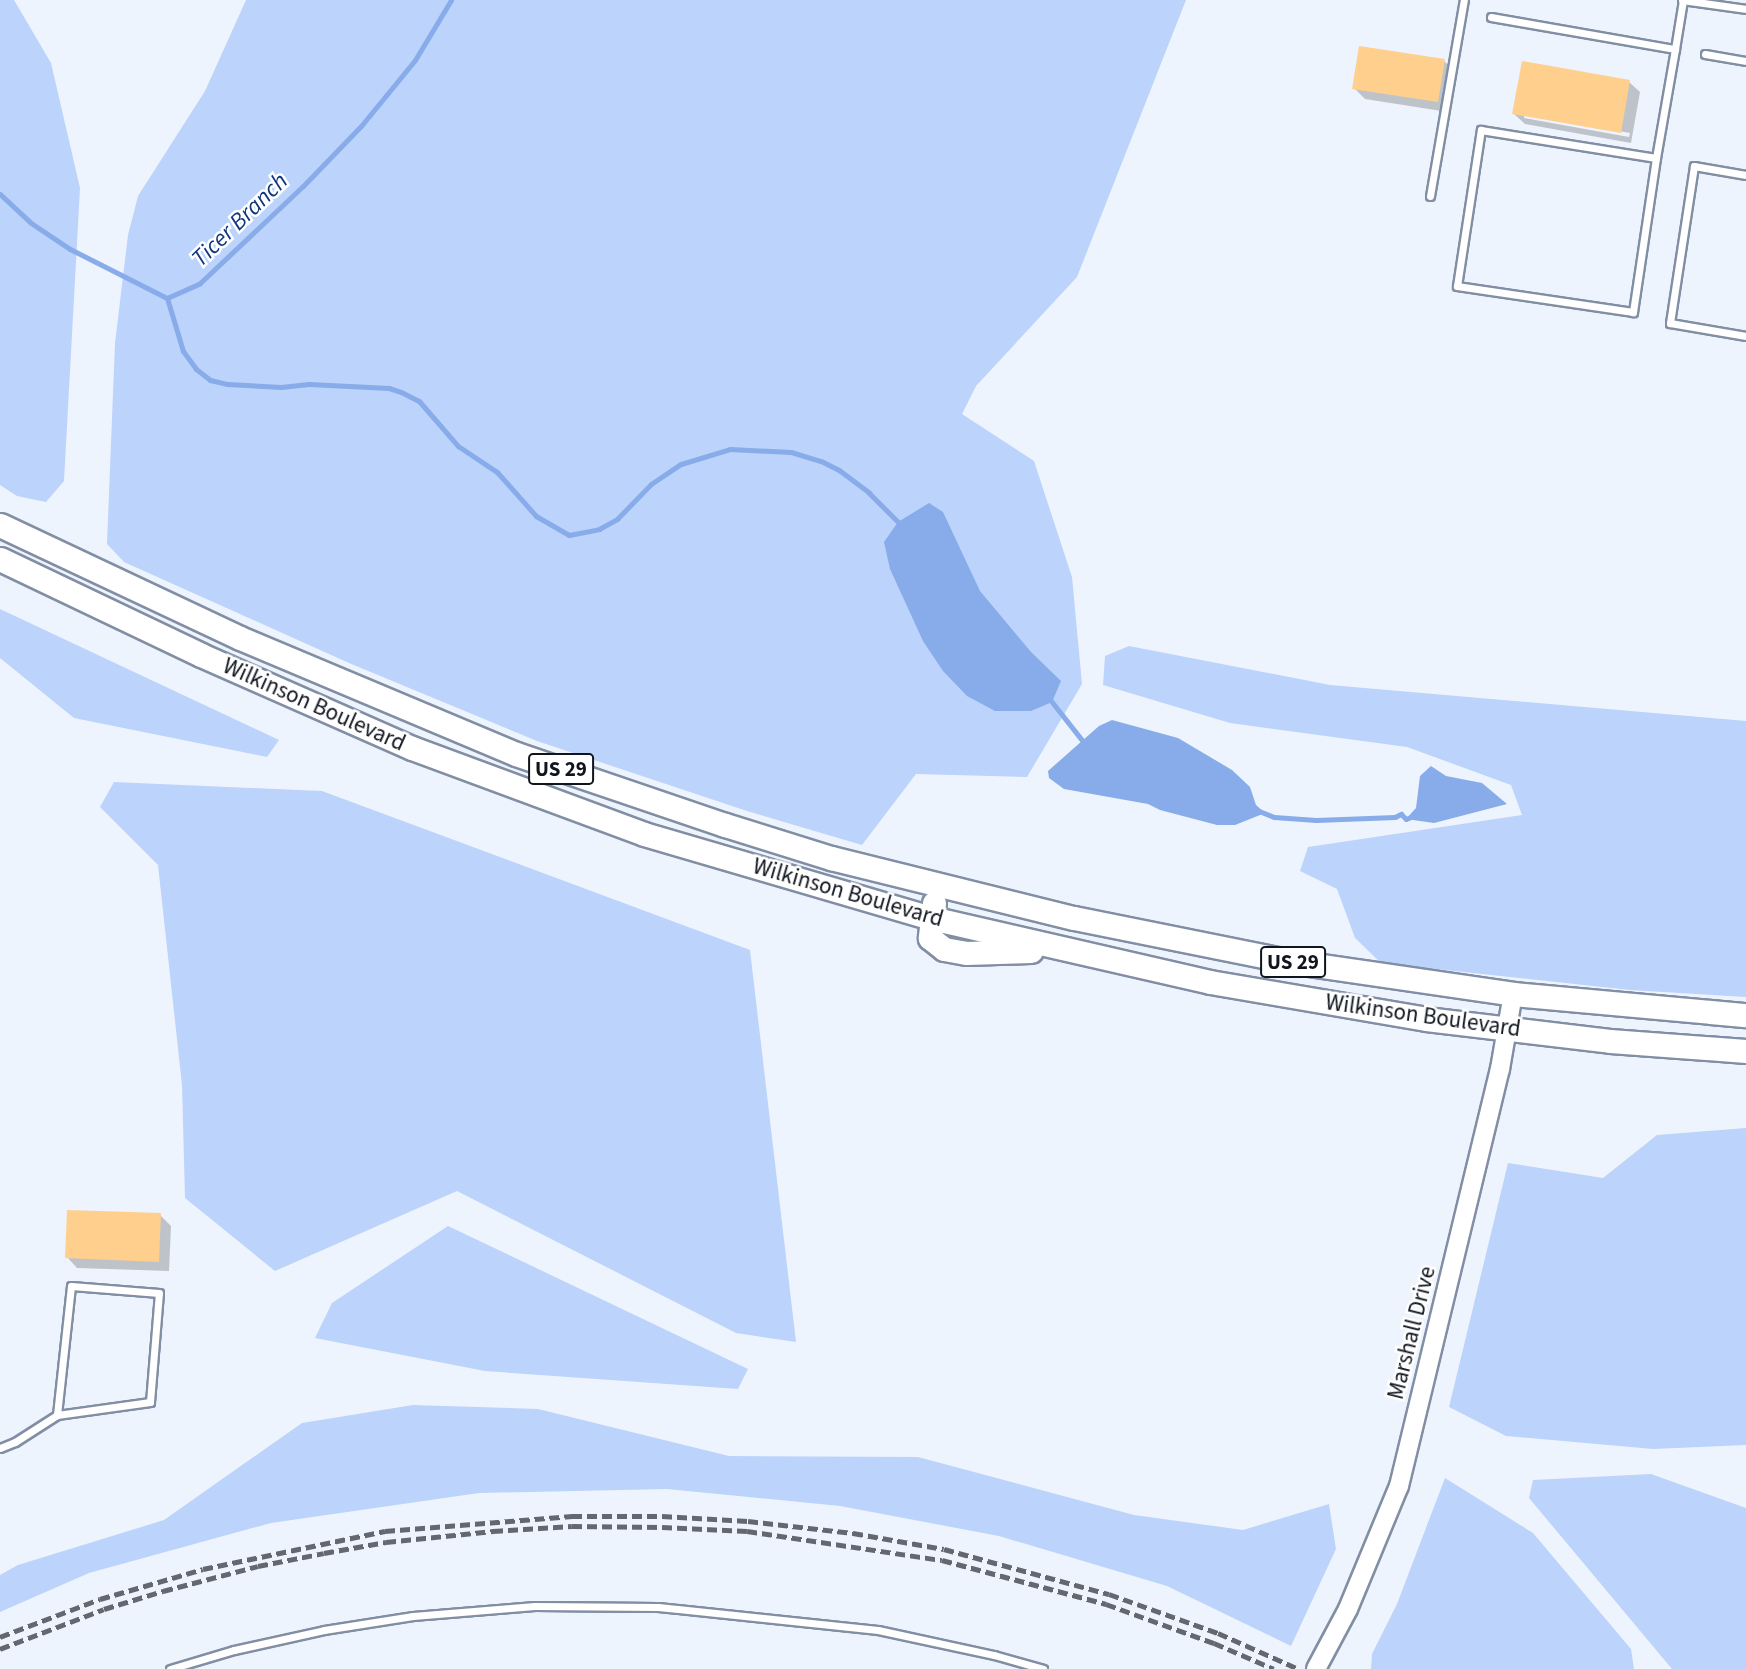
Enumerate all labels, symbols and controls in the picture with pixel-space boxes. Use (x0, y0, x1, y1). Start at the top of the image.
water label: Ticer Branch (186, 167, 294, 273)
street label: Wilkinson Boulevard (218, 652, 410, 758)
road number: US 29 (528, 752, 594, 786)
street label: Wilkinson Boulevard (750, 853, 946, 933)
road number: US 29 (1260, 944, 1326, 979)
street label: Wilkinson Boulevard (1324, 989, 1522, 1043)
street label: Marshall Drive (1382, 1264, 1442, 1402)

